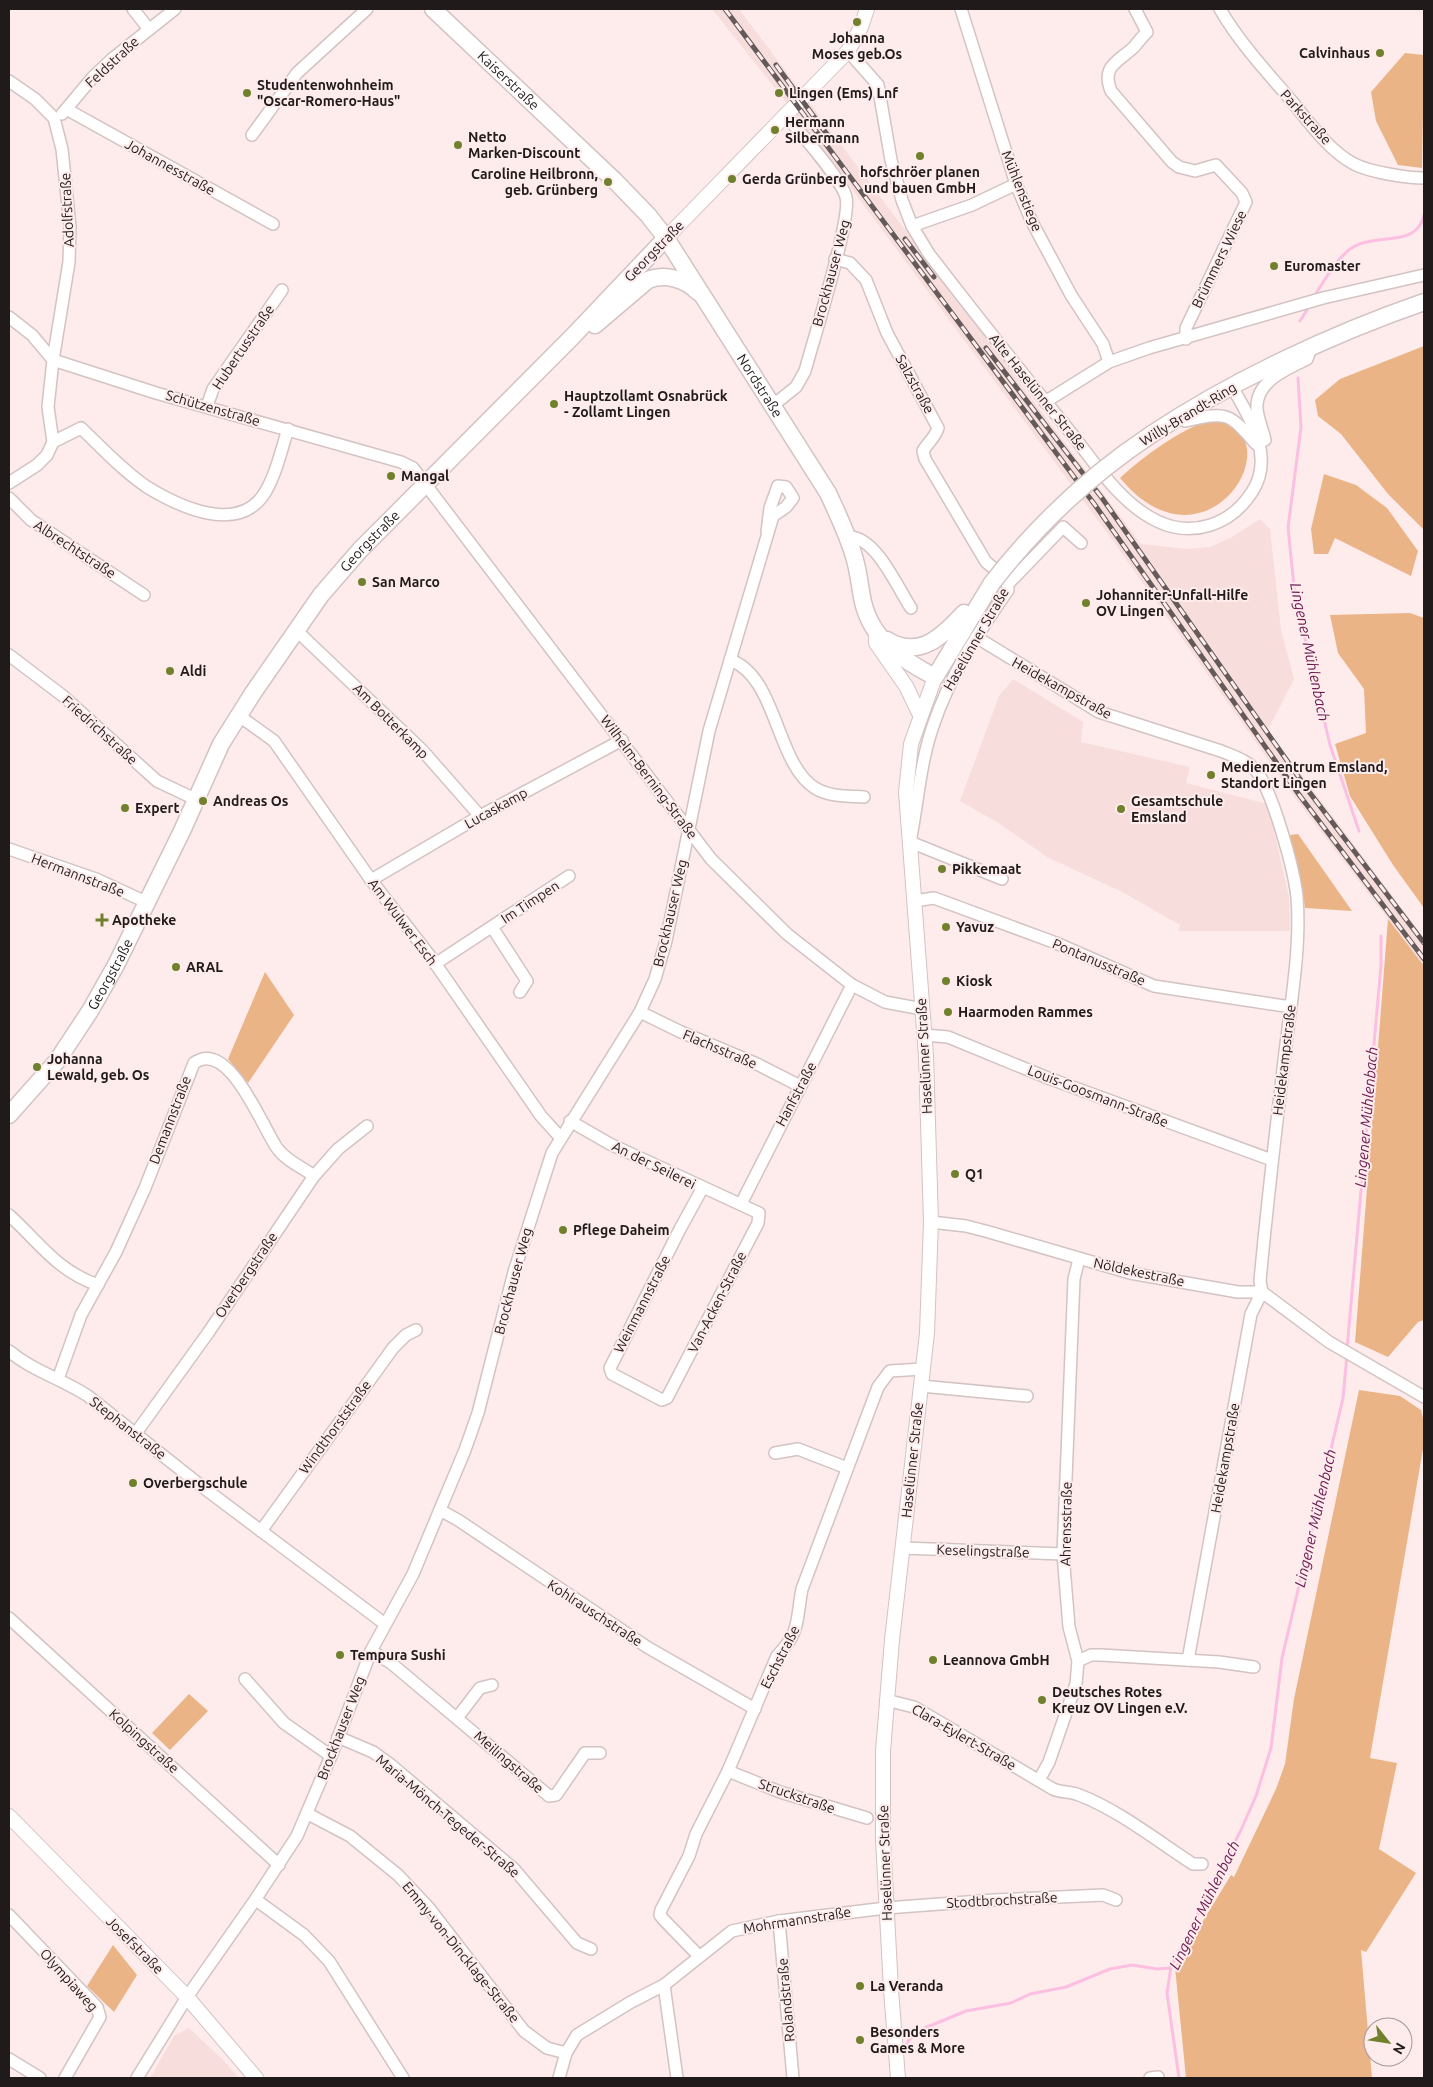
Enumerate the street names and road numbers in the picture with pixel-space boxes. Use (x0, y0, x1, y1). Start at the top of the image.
street label: Feldstraße (82, 33, 142, 91)
street label: Kaiserstraße (475, 48, 543, 113)
street label: Parkstraße (1277, 86, 1335, 148)
street label: Johannesstraße (122, 136, 218, 198)
street label: Mühlenstiege (998, 148, 1046, 234)
street label: Adolfstraße (57, 172, 77, 248)
street label: Brümmers Wiese (1188, 207, 1250, 311)
street label: Georgstraße (621, 217, 687, 285)
street label: Brockhauser Weg (809, 218, 853, 328)
street label: Hubertusstraße (209, 302, 277, 392)
street label: Alte Haselünner Straße (986, 330, 1090, 454)
street label: Nordstraße (734, 351, 786, 420)
street label: Salzstraße (892, 352, 938, 416)
street label: Willy-Brandt-Ring (1137, 379, 1239, 449)
street label: Schützenstraße (164, 387, 262, 429)
street label: Georgstraße (337, 507, 403, 575)
street label: Albrechtstraße (31, 517, 119, 581)
street label: Haselünner Straße (940, 585, 1012, 693)
street label: Heidekampstraße (1009, 654, 1115, 722)
street label: Am Botterkamp (350, 680, 432, 762)
street label: Friedrichstraße (59, 692, 141, 768)
street label: Wilhelm-Berning-Straße (597, 712, 701, 842)
street label: Lucaskamp (462, 784, 530, 832)
street label: Hermannstraße (29, 850, 127, 900)
street label: Brockhauser Weg (650, 858, 690, 968)
street label: Am Wulwer Esch (365, 876, 441, 968)
street label: Im Timpen (498, 877, 562, 927)
street label: Pontanusstraße (1050, 935, 1148, 989)
street label: Georgstraße (84, 936, 136, 1013)
street label: Haselünner Straße (913, 998, 935, 1114)
street label: Heidekampstraße (1269, 1004, 1299, 1116)
street label: Flachsstraße (680, 1026, 760, 1072)
street label: Hanfstraße (772, 1059, 820, 1129)
street label: Louis-Goosmann-Straße (1025, 1062, 1171, 1130)
street label: Demannstraße (146, 1074, 194, 1166)
street label: An der Seilerei (610, 1138, 698, 1192)
street label: Brockhauser Weg (491, 1226, 535, 1336)
street label: Overbergstraße (211, 1229, 281, 1321)
street label: Van-Acken-Straße (685, 1249, 749, 1355)
street label: Weinmannstraße (610, 1253, 674, 1355)
street label: Nöldekestraße (1092, 1255, 1186, 1289)
street label: Windthorststraße (296, 1377, 374, 1477)
street label: Stephanstraße (87, 1393, 169, 1463)
street label: Haselünner Straße (898, 1401, 926, 1519)
street label: Heidekampstraße (1207, 1402, 1243, 1514)
street label: Ahrensstraße (1057, 1482, 1075, 1566)
street label: Keselingstraße (936, 1541, 1030, 1561)
street label: Kohlrauschstraße (545, 1576, 645, 1650)
street label: Eschstraße (757, 1623, 803, 1691)
street label: Brockhauser Weg (314, 1674, 368, 1782)
street label: Clara-Eylert-Straße (909, 1701, 1019, 1773)
street label: Kolpingstraße (106, 1706, 182, 1776)
street label: Meilingstraße (471, 1728, 547, 1796)
street label: Maria-Mönch-Tegeder-Straße (373, 1751, 523, 1881)
street label: Struckstraße (757, 1775, 837, 1817)
street label: Haselünner Straße (875, 1805, 895, 1921)
street label: Emmy-von-Dincklage-Straße (399, 1878, 523, 2026)
street label: Stodtbrochstraße (946, 1889, 1058, 1911)
street label: Mohrmannstraße (742, 1904, 852, 1936)
street label: Josefstraße (103, 1913, 167, 1977)
street label: Olympiaweg (37, 1945, 101, 2015)
street label: Rolandstraße (774, 1957, 798, 2043)

